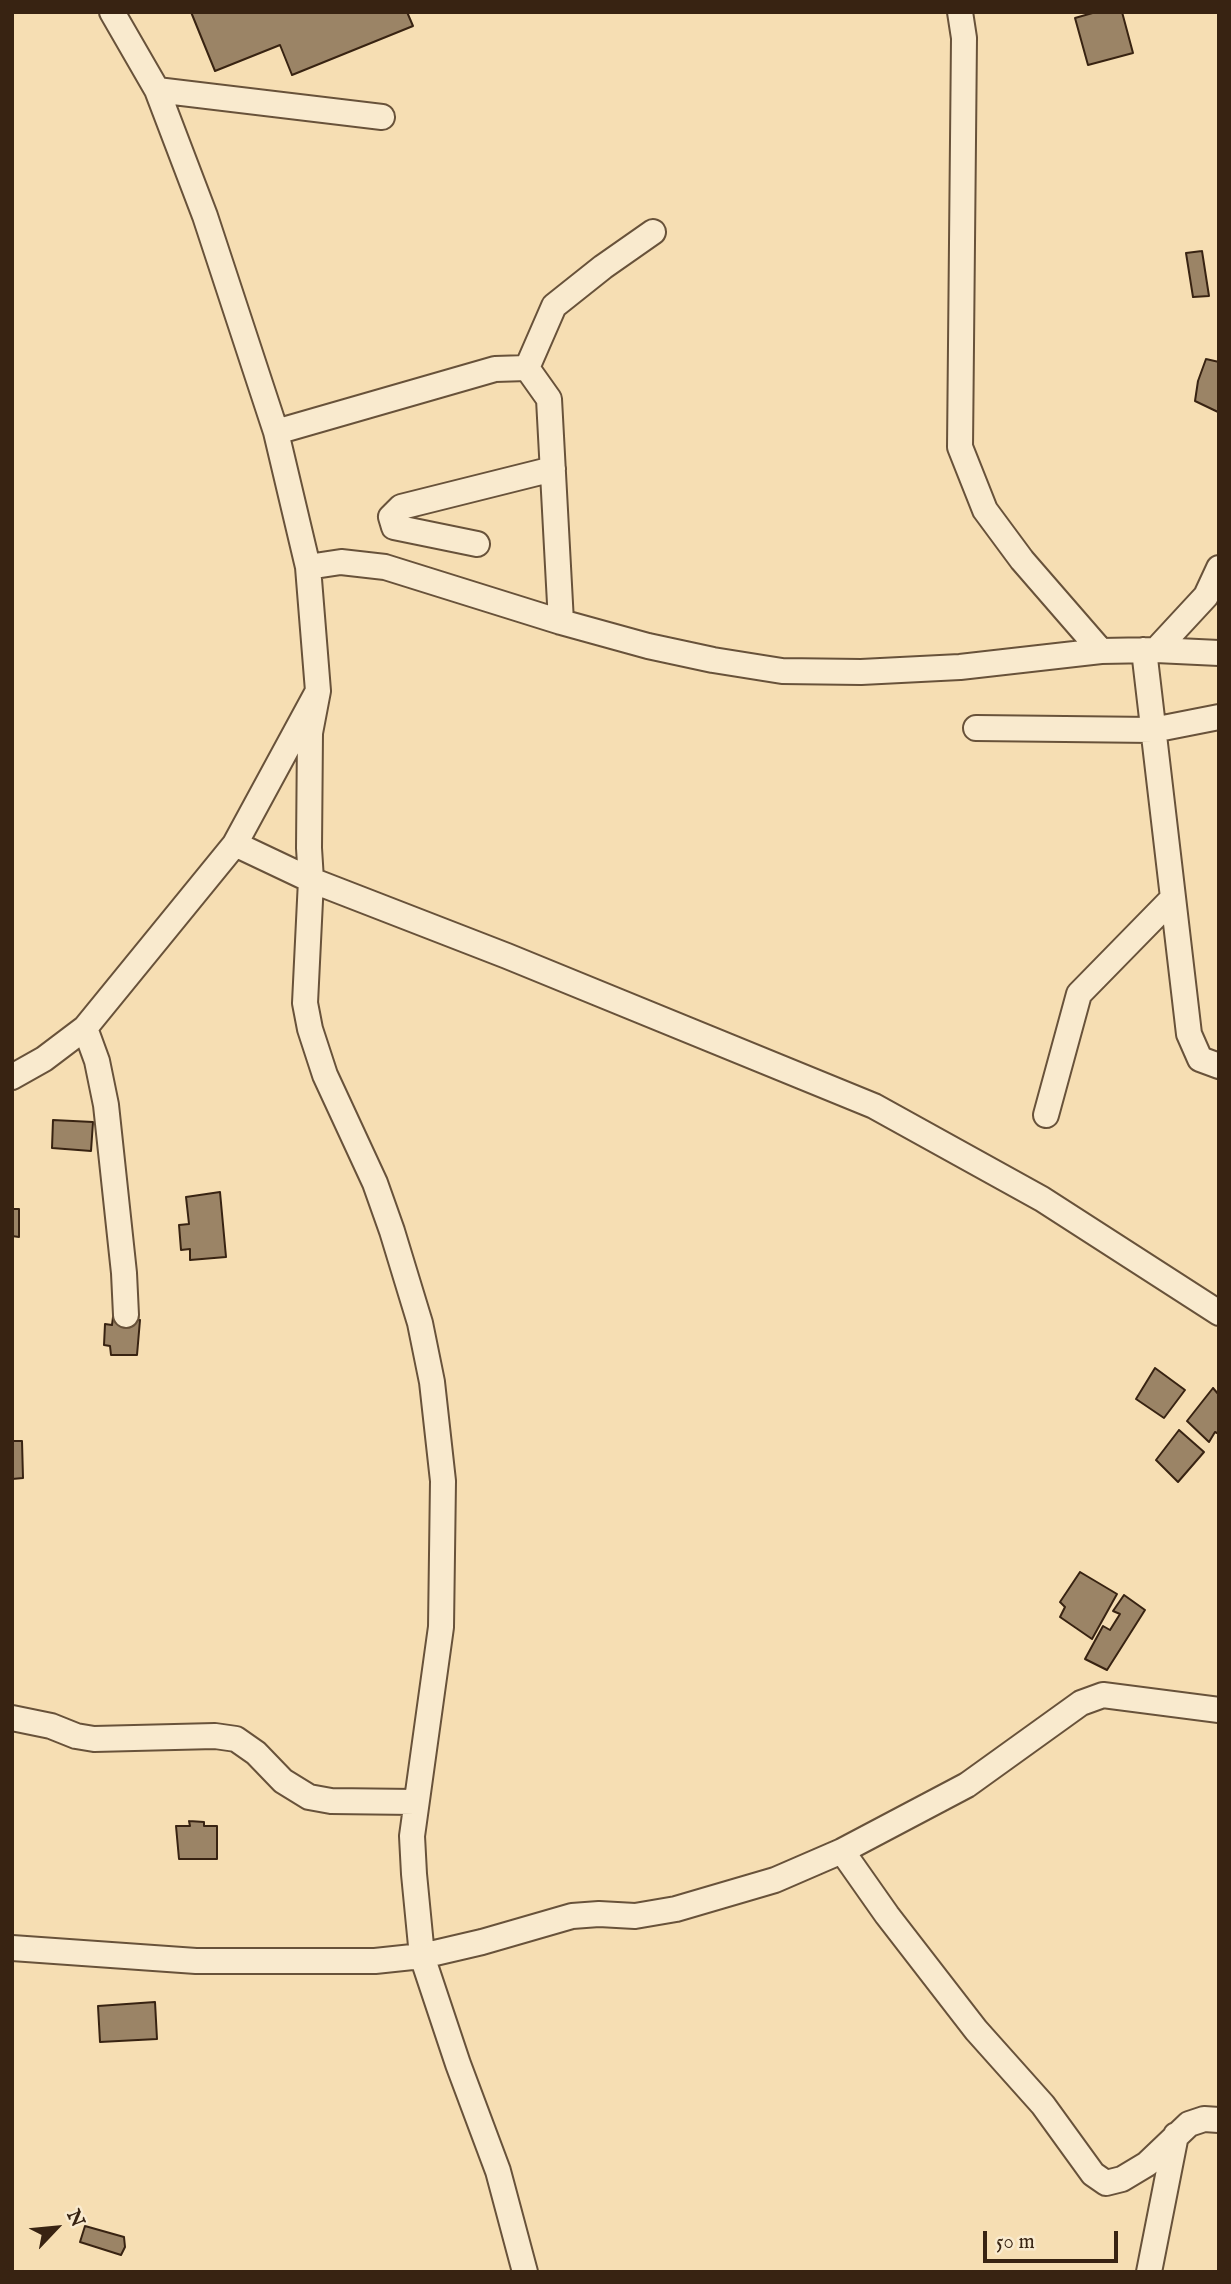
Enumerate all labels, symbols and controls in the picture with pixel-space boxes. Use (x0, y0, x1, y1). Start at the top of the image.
north arrow (21, 2193, 91, 2263)
text: N (60, 2206, 89, 2231)
scale bar (986, 2218, 1121, 2262)
text: 50 m (996, 2229, 1035, 2256)

